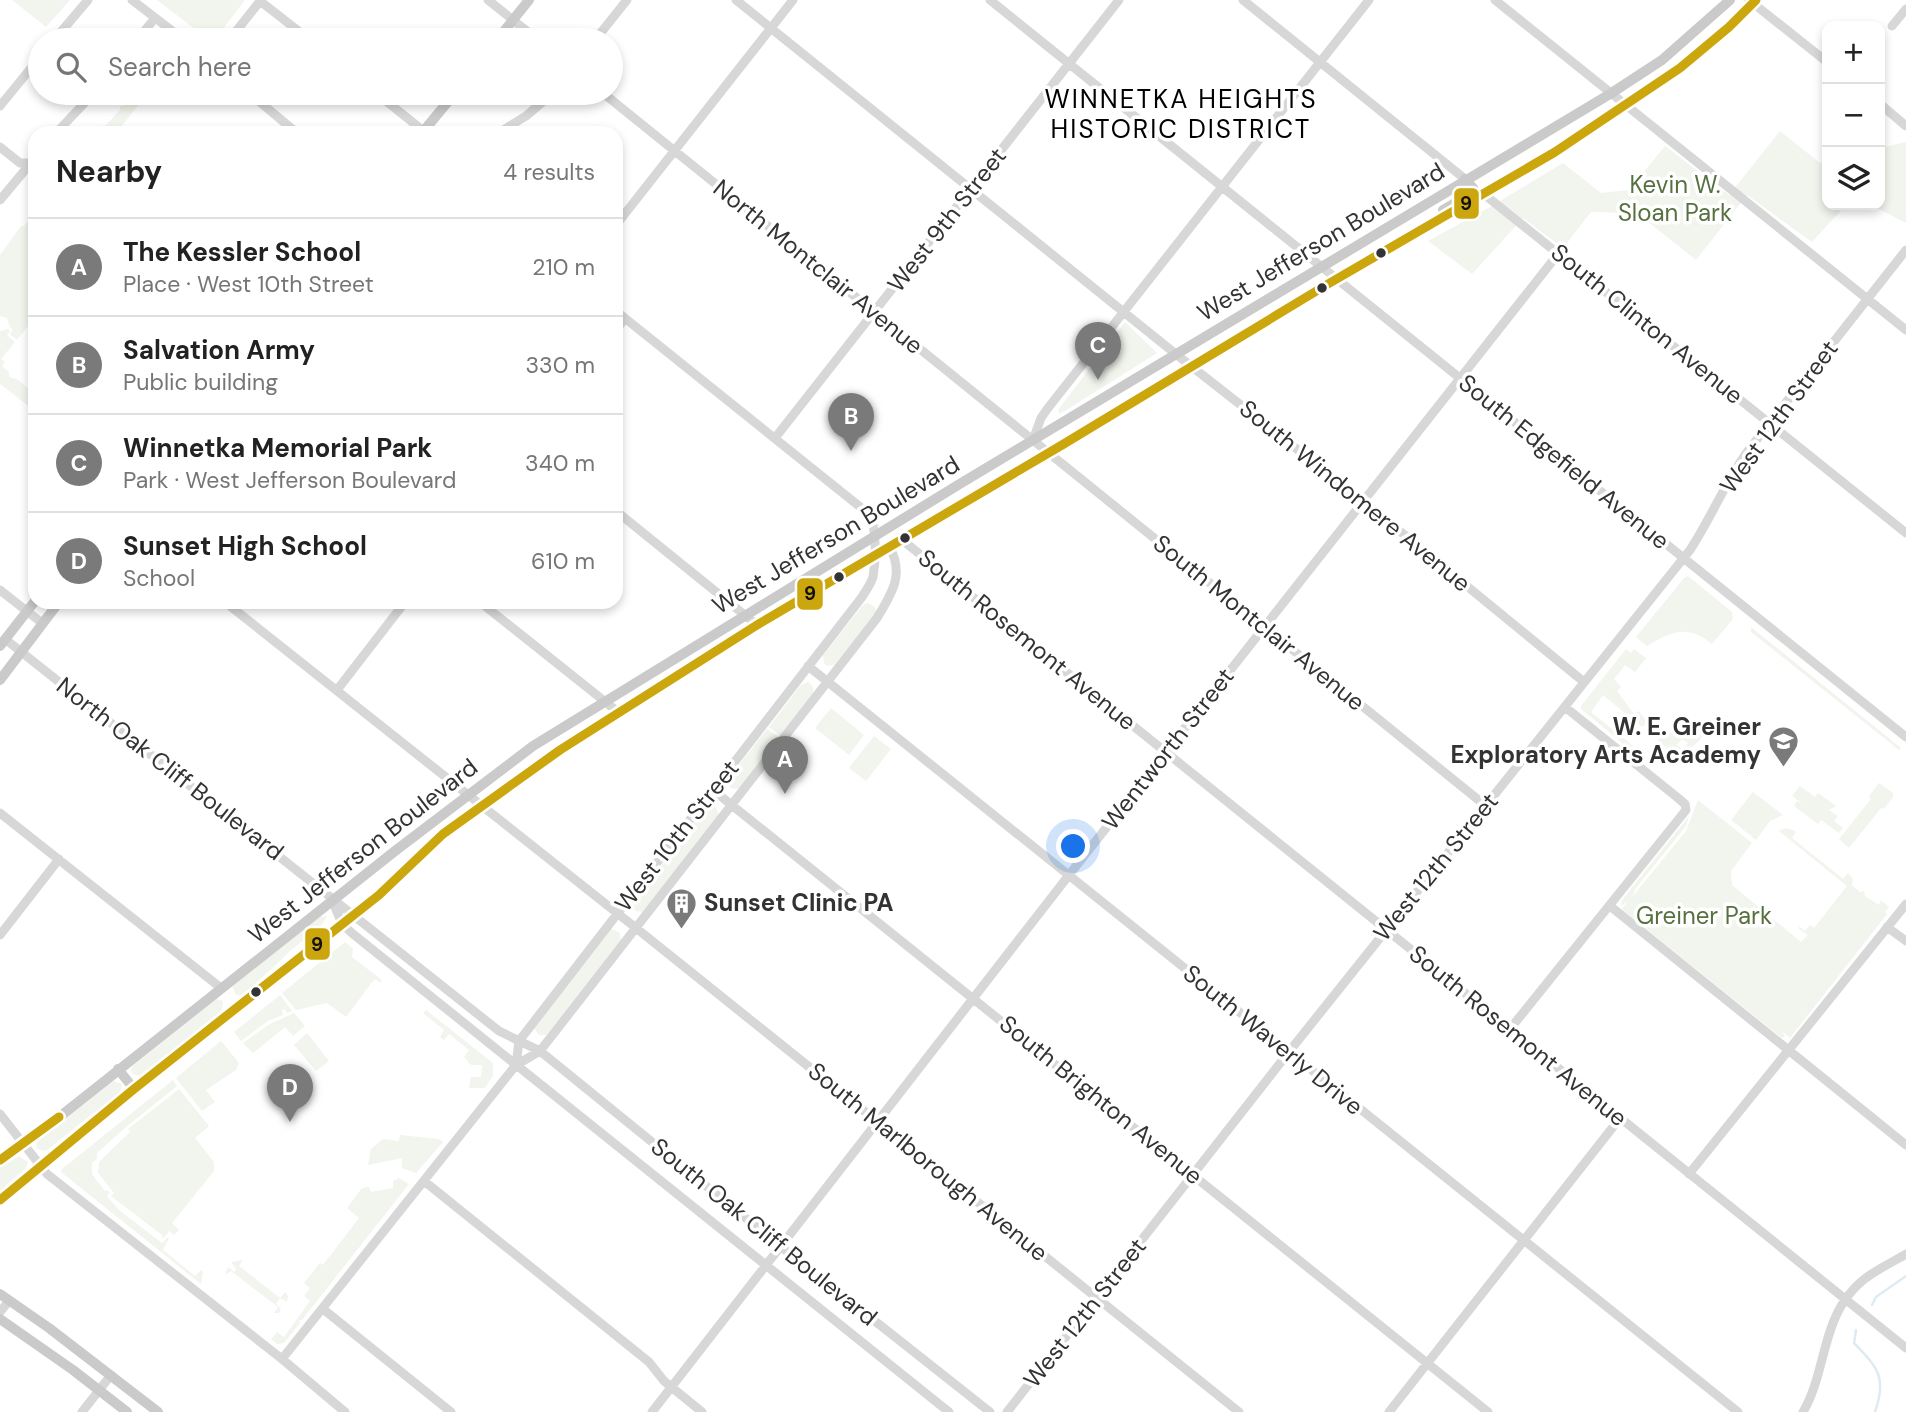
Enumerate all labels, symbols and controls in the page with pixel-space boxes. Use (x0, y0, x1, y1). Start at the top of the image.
map controls (1822, 21, 1885, 210)
button: + (1822, 21, 1885, 84)
search box (28, 28, 623, 105)
icon: search (52, 48, 90, 86)
text: Search here (108, 50, 251, 84)
district label: WINNETKA HEIGHTS HISTORIC DISTRICT (1045, 82, 1317, 146)
button: − (1822, 84, 1885, 147)
street label: West 9th Street (880, 141, 1013, 298)
button: layers (1822, 147, 1885, 210)
text: Nearby (56, 152, 162, 191)
street label: West Jefferson Boulevard (1191, 155, 1450, 328)
text: 4 results (503, 157, 595, 187)
park label: Kevin W. Sloan Park (1618, 169, 1732, 228)
street label: North Montclair Avenue (707, 172, 930, 361)
line badge: 9 (1453, 187, 1480, 220)
text: 9 (1460, 191, 1472, 216)
text: The Kessler School (123, 235, 361, 269)
street label: South Clinton Avenue (1545, 236, 1750, 411)
unlabelled marker (1374, 246, 1388, 260)
text: A (71, 252, 87, 282)
text: 210 m (532, 252, 595, 282)
text: Place · West 10th Street (123, 269, 374, 299)
unlabelled marker (1315, 281, 1329, 295)
pin: C (1075, 322, 1121, 380)
text: Salvation Army (123, 333, 315, 367)
street label: West 12th Street (1713, 334, 1845, 499)
text: B (72, 350, 86, 380)
text: 330 m (525, 350, 595, 380)
text: Public building (123, 367, 278, 397)
street label: South Edgefield Avenue (1453, 367, 1676, 556)
pin: B (828, 393, 874, 451)
street label: South Windomere Avenue (1233, 393, 1477, 598)
text: Winnetka Memorial Park (123, 431, 432, 465)
text: C (71, 448, 87, 478)
text: 340 m (525, 448, 595, 478)
street label: West Jefferson Boulevard (706, 448, 965, 621)
text: Park · West Jefferson Boulevard (123, 465, 456, 495)
street label: South Montclair Avenue (1147, 528, 1371, 718)
text: Sunset High School (123, 529, 367, 563)
unlabelled marker (898, 531, 912, 545)
street label: South Rosemont Avenue (912, 542, 1143, 737)
text: D (71, 546, 87, 576)
text: 610 m (531, 546, 595, 576)
text: School (123, 563, 195, 593)
unlabelled marker (832, 570, 846, 584)
line badge: 9 (796, 577, 824, 611)
text: 9 (804, 581, 816, 606)
street label: Wentworth Street (1095, 661, 1241, 836)
street label: North Oak Cliff Boulevard (50, 670, 290, 867)
place label: W. E. Greiner Exploratory Arts Academy (1451, 711, 1761, 770)
school or university icon: W. E. Greiner Exploratory Arts Academy (1767, 724, 1801, 768)
pin: A (762, 736, 808, 794)
street label: West Jefferson Boulevard (242, 751, 484, 950)
street label: West 10th Street (608, 753, 746, 918)
street label: West 12th Street (1366, 786, 1505, 947)
your location (1056, 829, 1090, 863)
building icon: Sunset Clinic PA (664, 886, 698, 930)
place label: Sunset Clinic PA (704, 887, 893, 918)
park label: Greiner Park (1636, 900, 1772, 931)
line badge: 9 (304, 927, 331, 961)
text: 9 (311, 932, 323, 957)
street label: South Rosemont Avenue (1403, 938, 1634, 1133)
street label: South Waverly Drive (1177, 958, 1370, 1122)
unlabelled marker (249, 985, 263, 999)
street label: South Brighton Avenue (993, 1008, 1209, 1191)
street label: South Marlborough Avenue (802, 1055, 1055, 1268)
pin: D (267, 1064, 313, 1122)
street label: South Oak Cliff Boulevard (645, 1131, 884, 1332)
street label: West 12th Street (1016, 1231, 1153, 1394)

